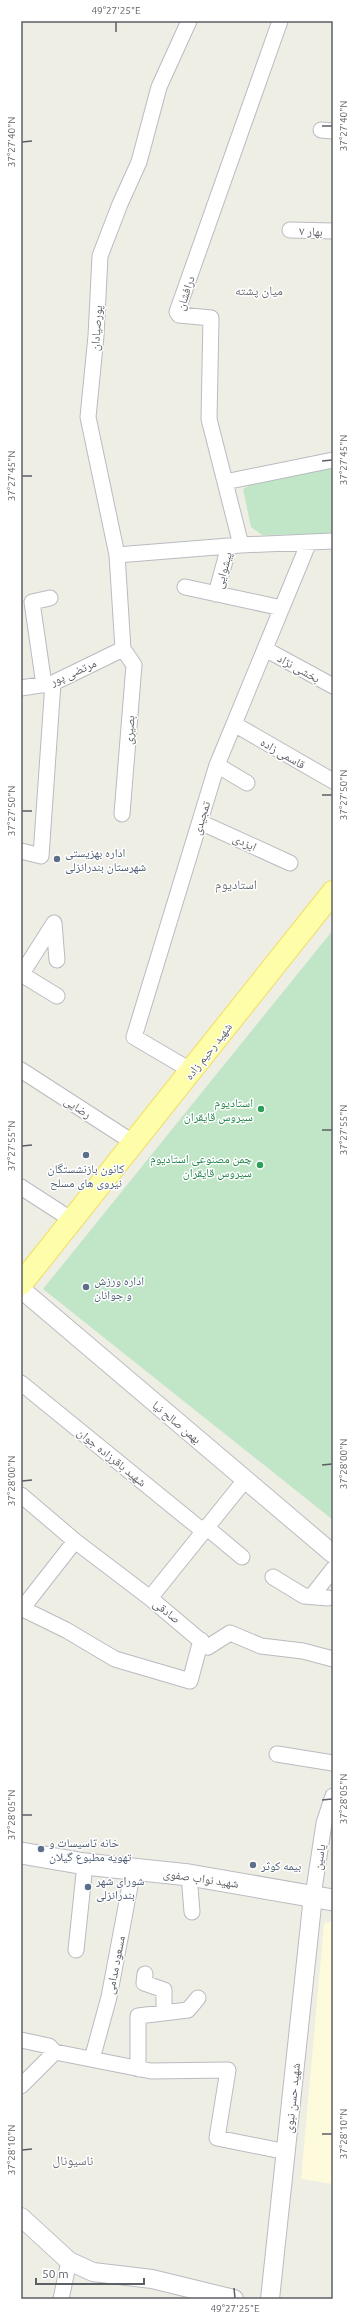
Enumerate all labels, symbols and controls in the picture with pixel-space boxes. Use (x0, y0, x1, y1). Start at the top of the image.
text: 49°27'25"E (91, 5, 141, 16)
text: 37°27'40"N (338, 101, 349, 151)
text: 37°27'40"N (6, 117, 17, 167)
street label: بهار ۷ (299, 224, 323, 239)
street label: درافشان (173, 274, 198, 312)
district label: میان پشته (235, 283, 283, 299)
street label: پورصیادان (88, 304, 105, 351)
text: 37°27'45"N (338, 435, 349, 485)
text: 37°27'45"N (6, 451, 17, 501)
street label: پیشوایی (212, 550, 235, 590)
street label: بخشی نژاد (275, 651, 322, 686)
street label: مرتضی پور (47, 656, 99, 689)
street label: بصیری (121, 715, 138, 745)
street label: قاسمی زاده (258, 735, 308, 772)
text: 37°27'50"N (338, 770, 349, 820)
text: 37°27'50"N (6, 786, 17, 836)
street label: تمجیدی (190, 799, 214, 837)
street label: ایزدی (231, 831, 259, 854)
place label: اداره بهزیستی شهرستان بندرانزلی (65, 846, 146, 874)
marker: اداره بهزیستی شهرستان بندرانزلی (52, 854, 62, 864)
district label: استادیوم (215, 877, 257, 893)
street label: شهید رحیم زاده (182, 1020, 236, 1083)
street label: رضایی (61, 1094, 94, 1122)
place label: استادیوم سیروس قایقران (184, 1096, 253, 1124)
marker: استادیوم سیروس قایقران (256, 1104, 266, 1114)
text: 37°27'55"N (338, 1105, 349, 1155)
text: 37°27'55"N (6, 1121, 17, 1171)
marker: کانون بازنشستگان نیروی های مسلح (81, 1150, 91, 1160)
place label: چمن مصنوعی استادیوم سیروس قایقران (150, 1152, 252, 1180)
marker: چمن مصنوعی استادیوم سیروس قایقران (255, 1160, 265, 1170)
place label: کانون بازنشستگان نیروی های مسلح (48, 1162, 124, 1190)
place label: اداره ورزش و جوانان (94, 1274, 144, 1302)
marker: اداره ورزش و جوانان (81, 1282, 91, 1292)
street label: بهمن صالح نیا (149, 1398, 204, 1447)
street label: شهید باقرزاده جوان (74, 1425, 149, 1490)
text: 37°28'00"N (338, 1439, 349, 1489)
text: 37°28'00"N (6, 1456, 17, 1506)
street label: صادقی (150, 1596, 183, 1626)
text: 37°28'05"N (338, 1774, 349, 1824)
text: 37°28'05"N (6, 1790, 17, 1840)
place label: خانه تاسیسات و تهویه مطبوع گیلان (49, 1836, 132, 1865)
street label: یاسین (311, 1843, 329, 1871)
marker: خانه تاسیسات و تهویه مطبوع گیلان (36, 1844, 46, 1854)
place label: بیمه کوثر (260, 1859, 301, 1873)
marker: بیمه کوثر (248, 1860, 258, 1870)
street label: شهید نواب صفوی (162, 1866, 240, 1891)
place label: شورای شهر بندرانزلی (95, 1874, 145, 1902)
marker: شورای شهر بندرانزلی (83, 1882, 93, 1892)
street label: مسعود مدامی (103, 1935, 128, 1996)
street label: شهید حسن نبوی (282, 2062, 304, 2134)
text: 37°28'10"N (338, 2109, 349, 2159)
text: 37°28'10"N (6, 2125, 17, 2175)
district label: ناسیونال (53, 2153, 93, 2169)
scale bar (36, 2260, 144, 2286)
text: 50 m (42, 2267, 69, 2280)
text: 49°27'25"E (210, 2303, 260, 2314)

